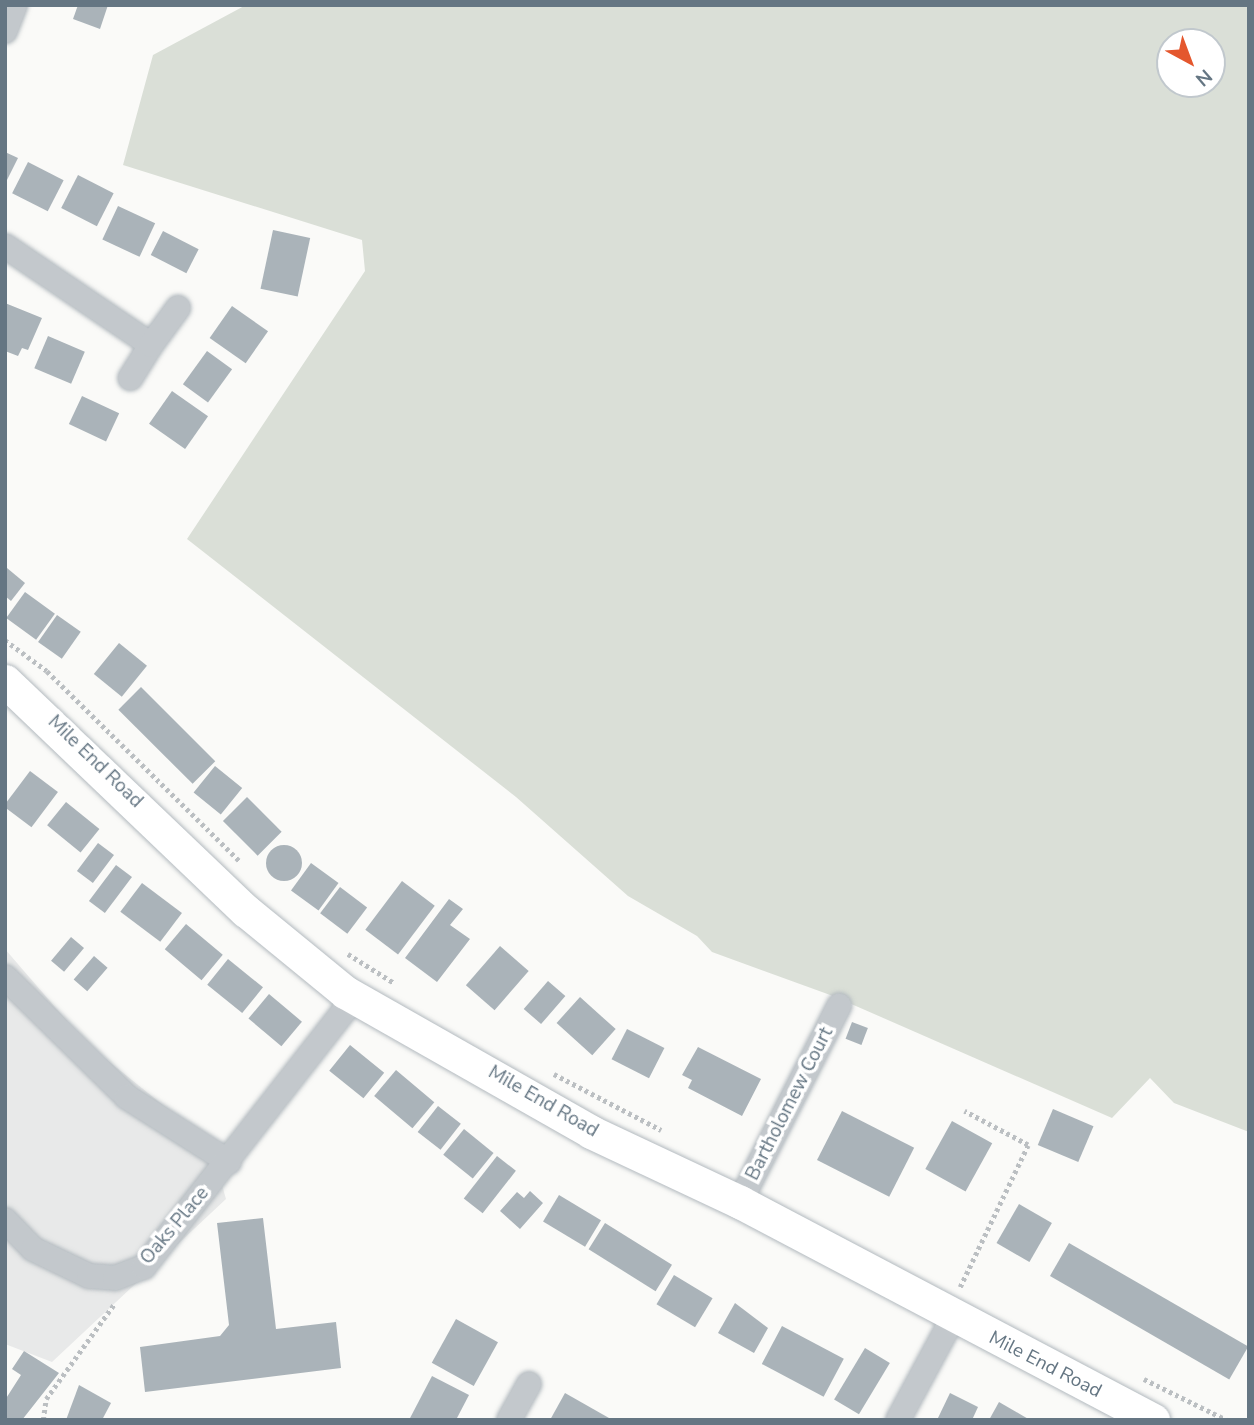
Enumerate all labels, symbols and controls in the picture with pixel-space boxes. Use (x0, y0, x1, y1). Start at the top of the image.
north arrow (1156, 28, 1226, 98)
text: N (1190, 63, 1217, 92)
street label: Mile End Road (43, 711, 147, 813)
street label: Bartholomew Court (742, 1024, 838, 1184)
street label: Mile End Road (484, 1061, 602, 1143)
street label: Oaks Place (136, 1183, 214, 1269)
street label: Mile End Road (985, 1327, 1105, 1403)

